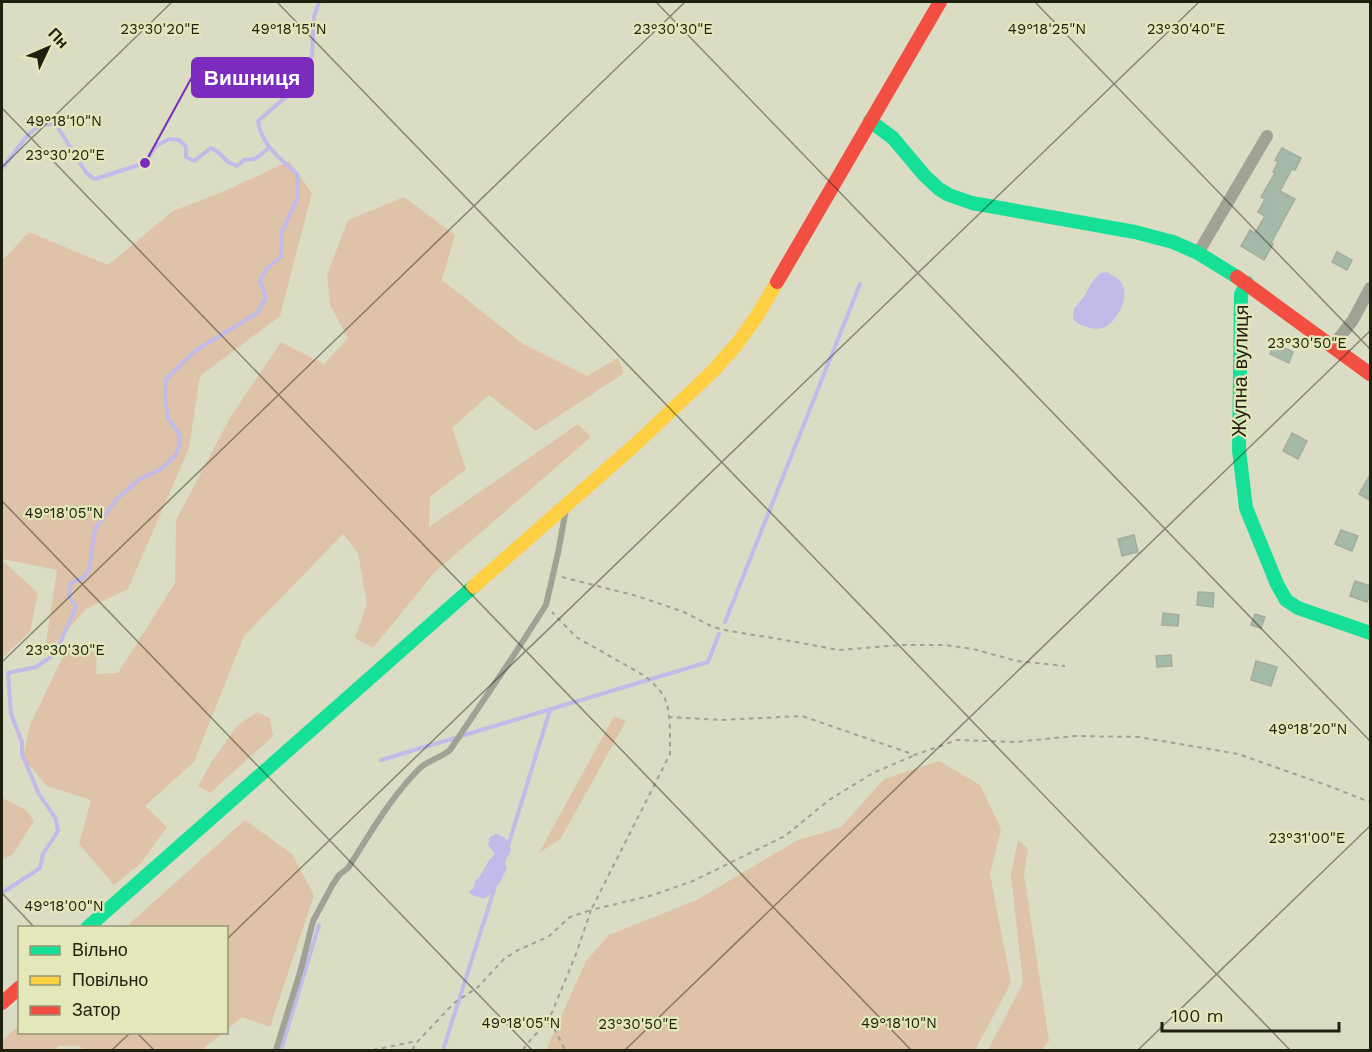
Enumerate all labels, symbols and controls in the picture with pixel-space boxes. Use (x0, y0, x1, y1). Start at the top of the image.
north arrow (18, 18, 78, 78)
text: 23°30'20"E (120, 20, 200, 38)
text: 49°18'15"N (251, 20, 327, 38)
text: 23°30'30"E (633, 20, 713, 38)
text: 49°18'25"N (1008, 20, 1086, 38)
text: 23°30'40"E (1147, 20, 1225, 38)
text: Пн (44, 24, 73, 52)
callout: Вишниця (192, 58, 313, 97)
text: Вишниця (204, 65, 300, 90)
text: 49°18'10"N (26, 112, 102, 130)
text: 23°30'20"E (25, 146, 105, 164)
street label: Жупна вулиця (1227, 304, 1253, 438)
text: 23°30'50"E (1267, 334, 1347, 352)
text: 49°18'05"N (24, 504, 104, 522)
text: 23°30'30"E (25, 641, 105, 659)
text: 49°18'20"N (1268, 720, 1348, 738)
text: 23°31'00"E (1269, 829, 1345, 847)
text: 49°18'00"N (24, 897, 104, 915)
legend (18, 926, 228, 1034)
text: Вільно (72, 939, 128, 960)
text: Повільно (72, 969, 148, 990)
scale bar (1162, 995, 1339, 1033)
text: Затор (72, 999, 121, 1020)
text: 100 m (1171, 1005, 1224, 1026)
text: 49°18'05"N (481, 1014, 561, 1032)
text: 49°18'10"N (861, 1014, 937, 1032)
text: 23°30'50"E (598, 1015, 678, 1033)

